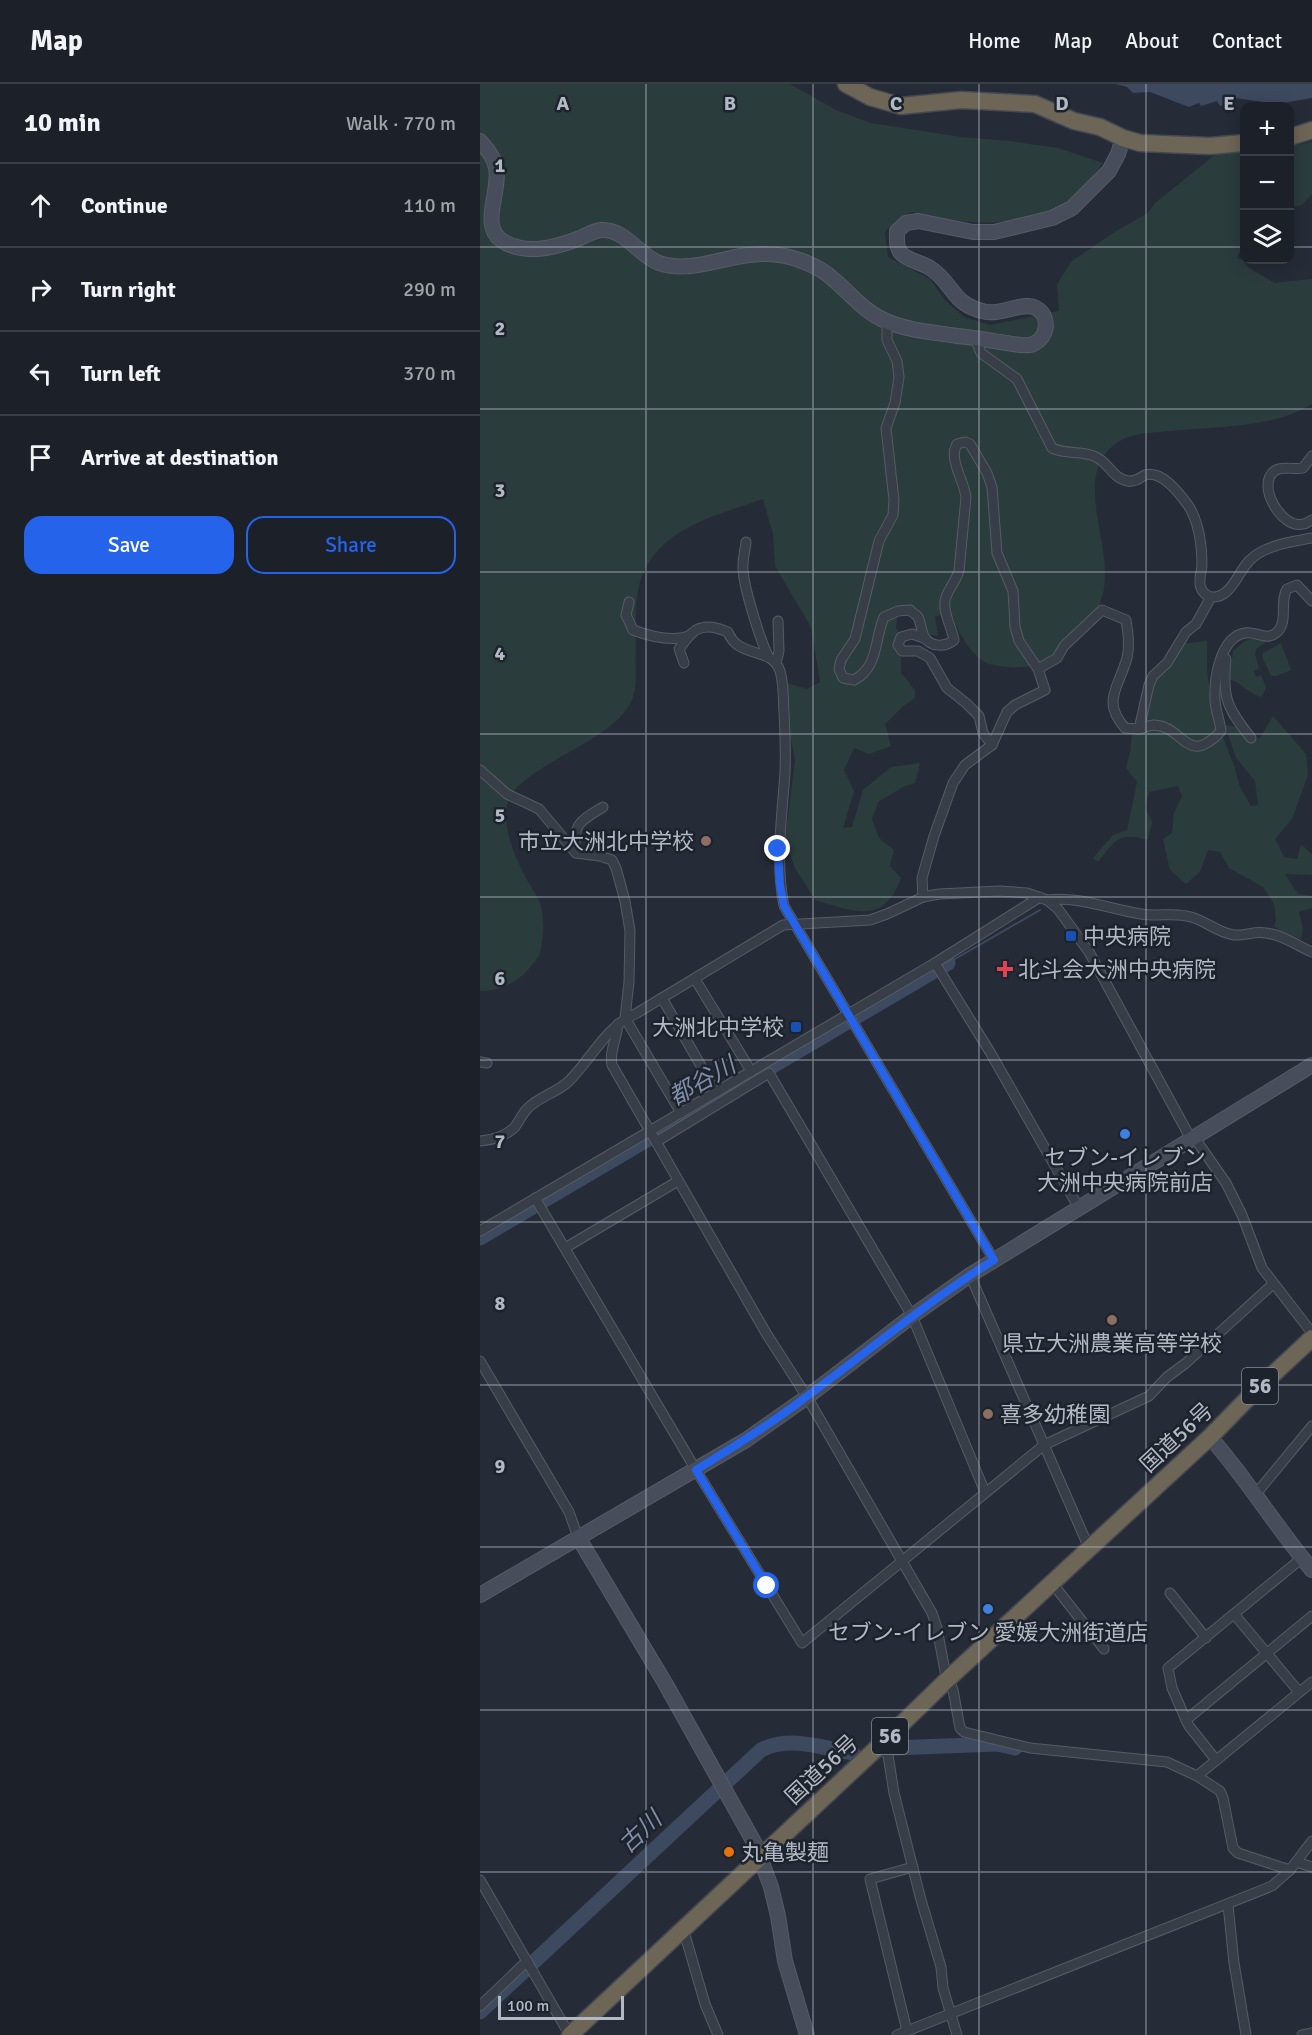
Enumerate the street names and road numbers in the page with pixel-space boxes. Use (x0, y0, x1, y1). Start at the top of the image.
road number: 56 (1242, 1368, 1278, 1404)
street label: 国道56号 (1134, 1397, 1218, 1478)
road number: 56 (872, 1718, 908, 1754)
street label: 国道56号 (779, 1729, 863, 1810)

